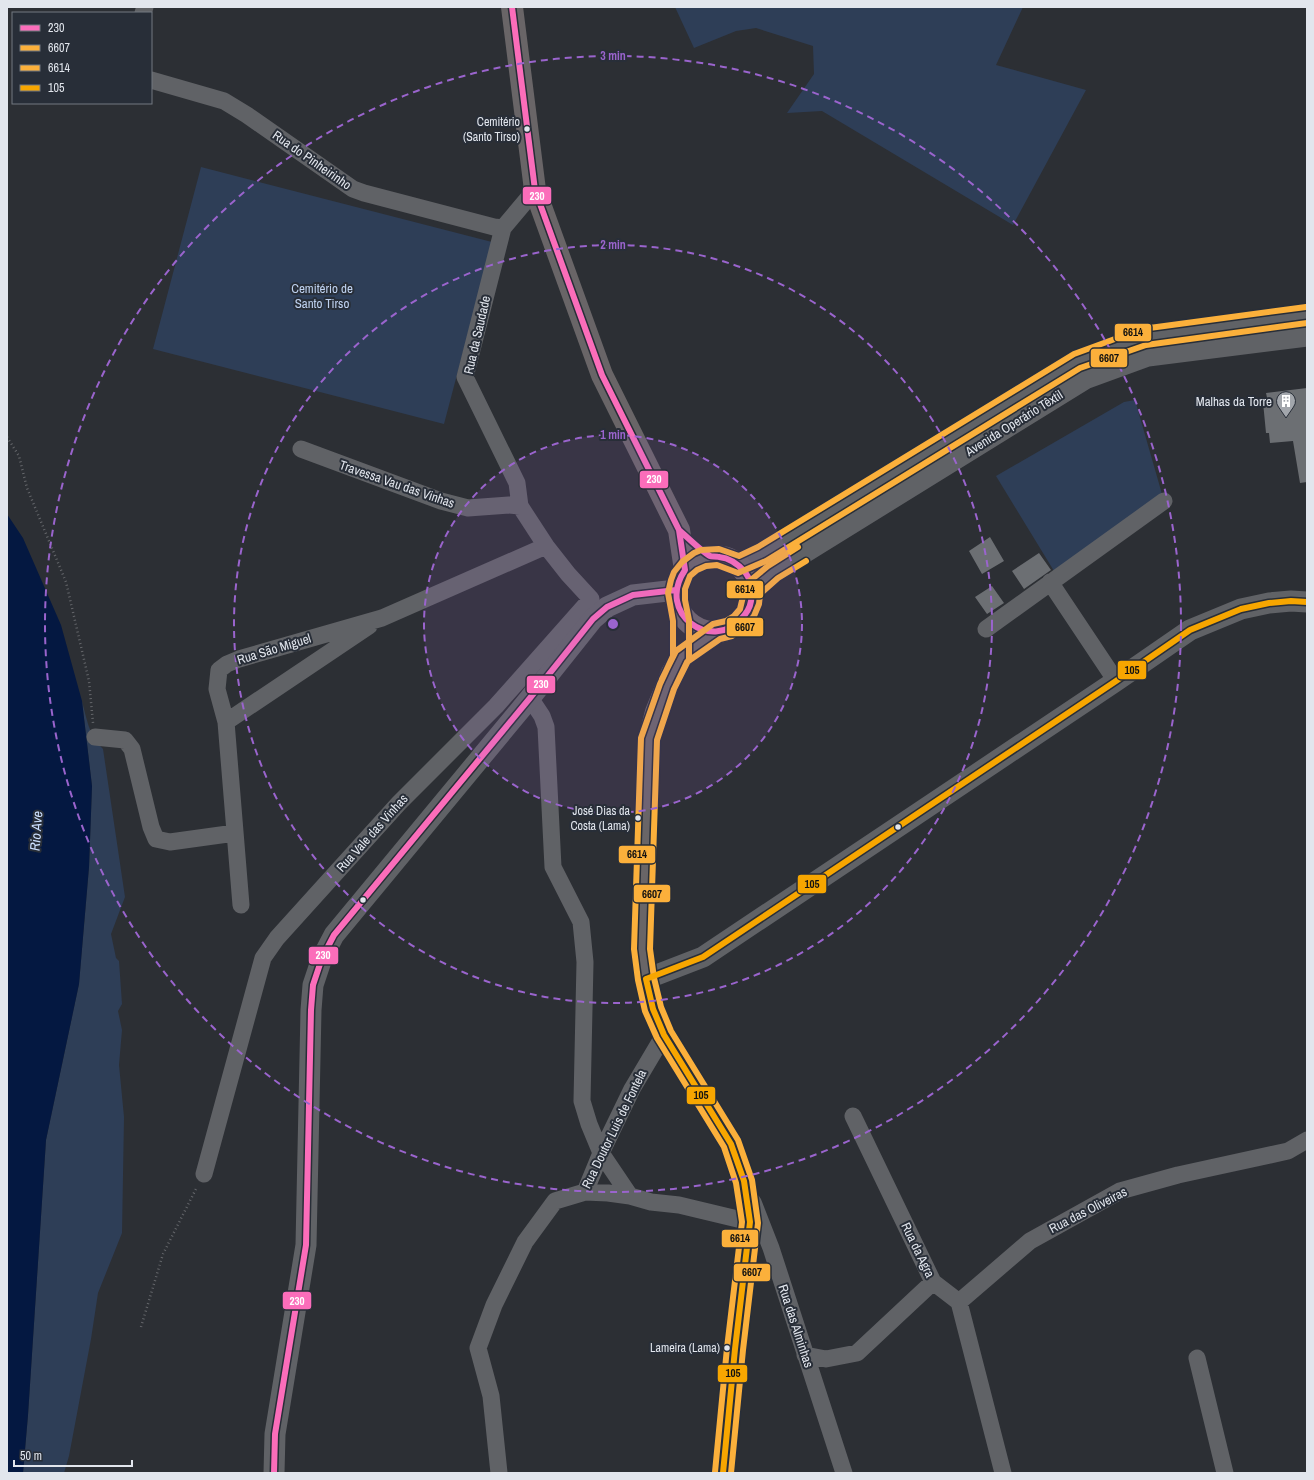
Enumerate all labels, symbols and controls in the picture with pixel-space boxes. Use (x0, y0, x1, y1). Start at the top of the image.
legend (12, 12, 152, 104)
text: 230 (48, 20, 64, 36)
text: 6607 (48, 40, 70, 56)
text: 3 min (600, 48, 626, 64)
text: 6614 (48, 60, 70, 76)
text: 105 (48, 80, 65, 96)
place label: Cemitério (Santo Tirso) (463, 114, 520, 145)
marker: Cemitério (Santo Tirso) (522, 124, 532, 134)
street label: Rua do Pinheirinho (269, 127, 355, 194)
line badge: 230 (522, 186, 552, 205)
text: 230 (529, 189, 545, 203)
text: 2 min (600, 237, 626, 253)
park label: Cemitério de Santo Tirso (291, 280, 353, 312)
street label: Rua da Saudade (460, 294, 494, 376)
line badge: 6614 (1114, 323, 1152, 342)
text: 6614 (1123, 325, 1143, 339)
line badge: 6607 (1090, 348, 1128, 368)
text: 6607 (1099, 351, 1119, 365)
street label: Avenida Operário Têxtil (961, 386, 1066, 460)
building icon: Malhas da Torre (1275, 390, 1297, 418)
place label: Malhas da Torre (1196, 393, 1272, 410)
text: 1 min (600, 427, 626, 443)
street label: Travessa Vau das Vinhas (337, 456, 457, 512)
line badge: 230 (639, 470, 669, 489)
text: 230 (646, 472, 662, 486)
line badge: 6614 (726, 580, 764, 599)
text: 6614 (735, 582, 755, 596)
centre of rings (606, 617, 620, 631)
line badge: 6607 (726, 617, 764, 637)
text: 6607 (735, 620, 755, 634)
street label: Rua São Miguel (235, 630, 313, 668)
line badge: 105 (1117, 660, 1147, 680)
text: 105 (1124, 663, 1140, 677)
line badge: 230 (526, 675, 556, 694)
text: 230 (533, 677, 549, 691)
street label: Rua Vale das Vinhas (332, 790, 412, 876)
place label: José Dias da Costa (Lama) (570, 803, 631, 834)
water label: Rio Ave (26, 811, 46, 851)
marker: José Dias da Costa (Lama) (633, 813, 643, 823)
unlabelled marker (893, 822, 903, 832)
line badge: 6614 (618, 845, 656, 864)
text: 6614 (627, 847, 647, 861)
line badge: 105 (797, 874, 827, 894)
text: 105 (804, 877, 820, 891)
line badge: 6607 (633, 884, 671, 903)
text: 6607 (642, 887, 662, 901)
unlabelled marker (358, 895, 368, 905)
line badge: 230 (308, 946, 339, 965)
text: 230 (315, 948, 331, 962)
street label: Rua Doutor Luis de Fontela (578, 1067, 650, 1191)
line badge: 105 (686, 1086, 716, 1105)
text: 105 (693, 1088, 709, 1102)
street label: Rua das Oliveiras (1046, 1183, 1130, 1237)
street label: Rua da Agra (897, 1220, 939, 1280)
line badge: 6614 (721, 1229, 759, 1248)
text: 6614 (730, 1231, 750, 1245)
line badge: 6607 (733, 1263, 771, 1282)
text: 6607 (742, 1265, 762, 1279)
street label: Rua das Alminhas (775, 1282, 817, 1370)
line badge: 230 (282, 1291, 312, 1310)
text: 230 (289, 1294, 305, 1308)
place label: Lameira (Lama) (650, 1340, 720, 1356)
marker: Lameira (Lama) (722, 1343, 732, 1353)
line badge: 105 (717, 1364, 748, 1383)
text: 105 (725, 1366, 741, 1380)
scale bar (14, 1442, 132, 1468)
text: 50 m (20, 1448, 42, 1464)

